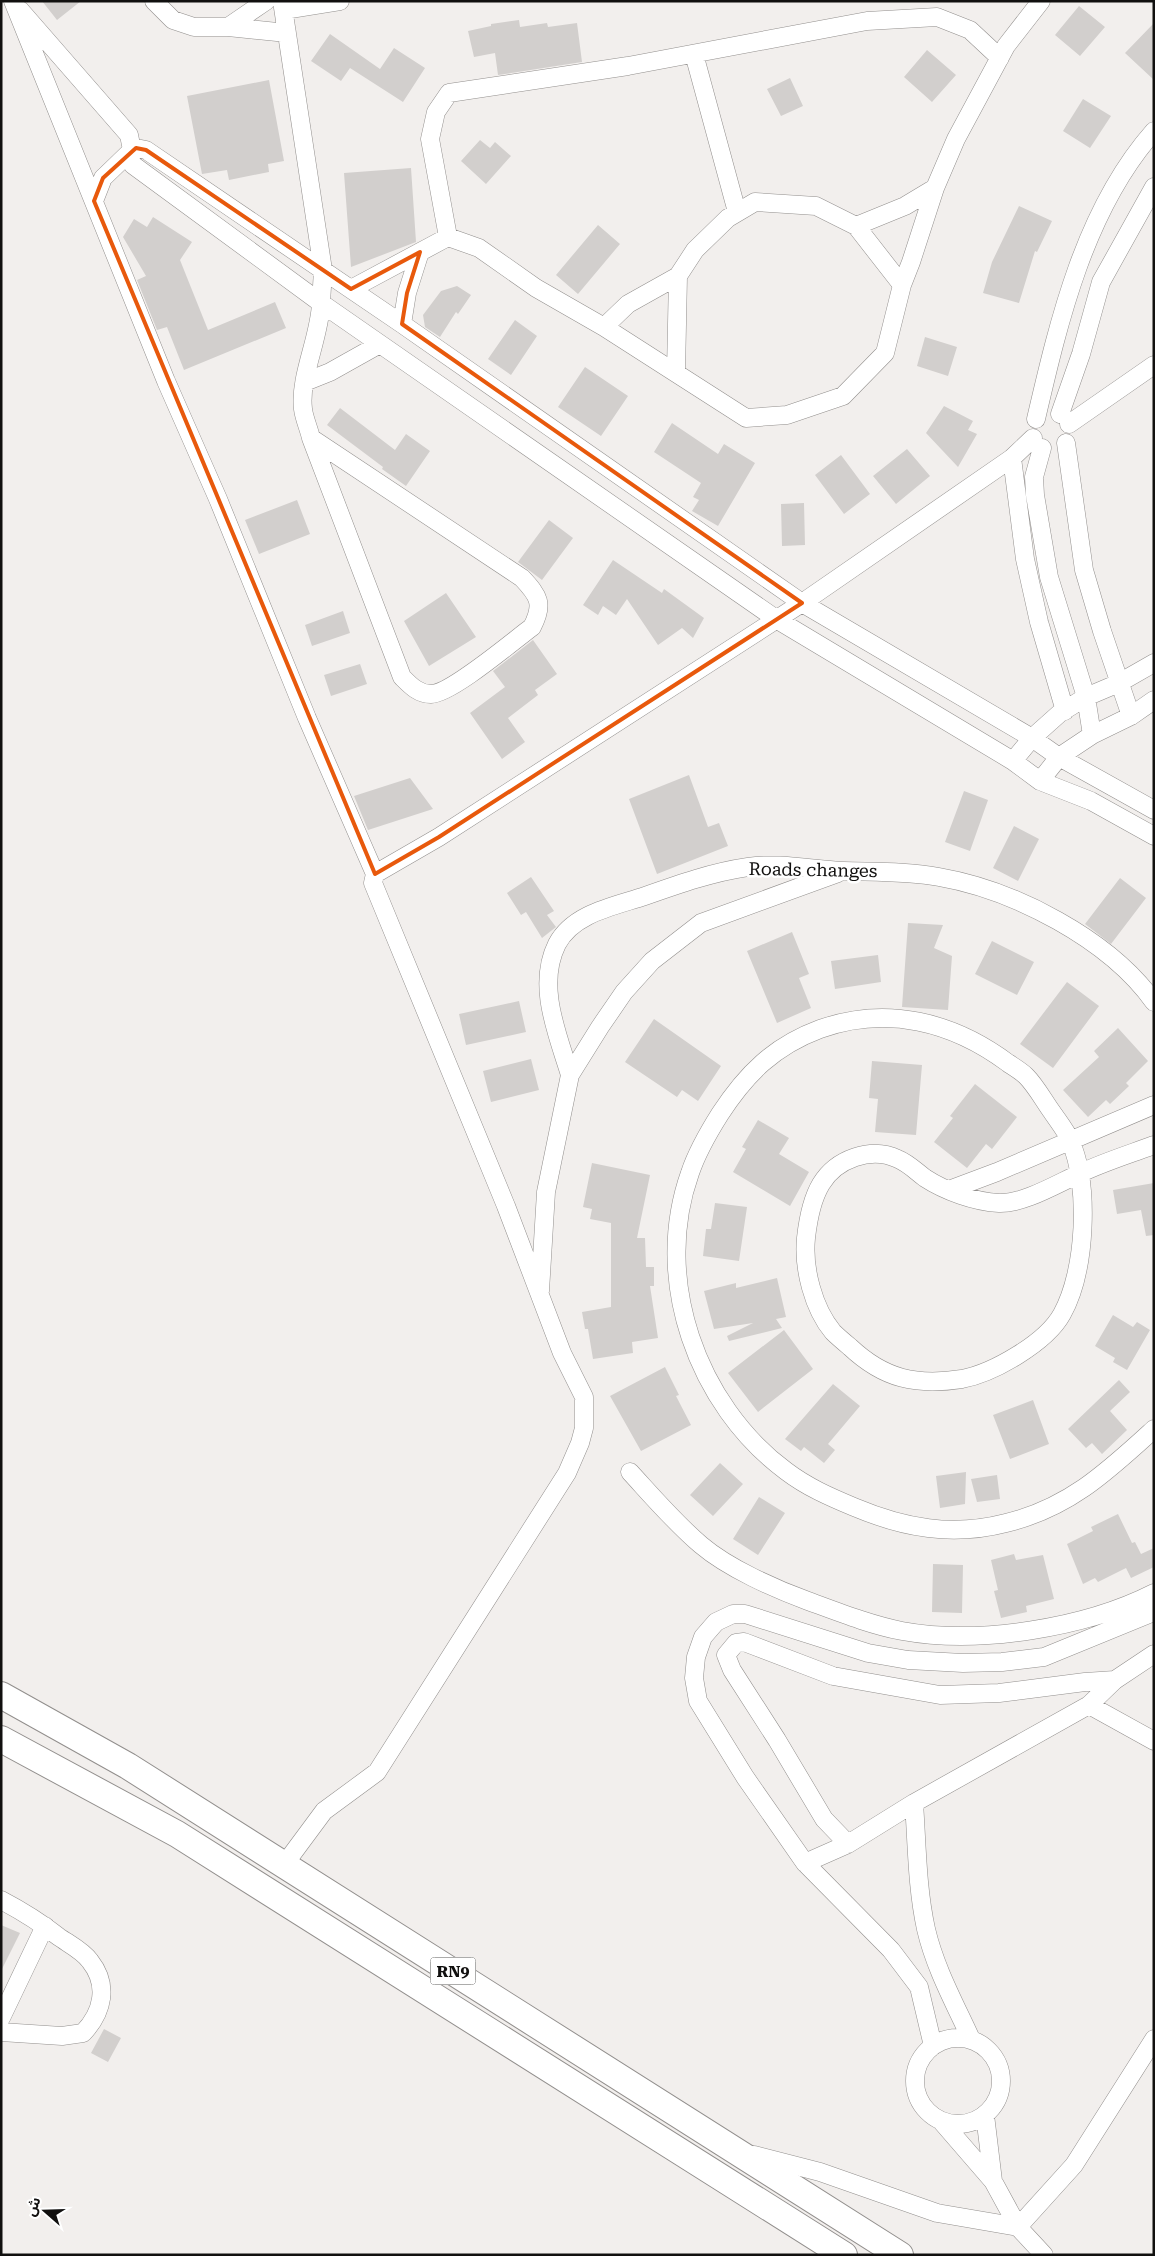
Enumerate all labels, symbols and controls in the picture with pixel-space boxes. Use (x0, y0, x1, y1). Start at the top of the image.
street label: Roads changes (749, 858, 877, 881)
road number: RN9 (430, 1958, 476, 1984)
north arrow (20, 2186, 70, 2236)
text: ش (22, 2195, 44, 2218)

